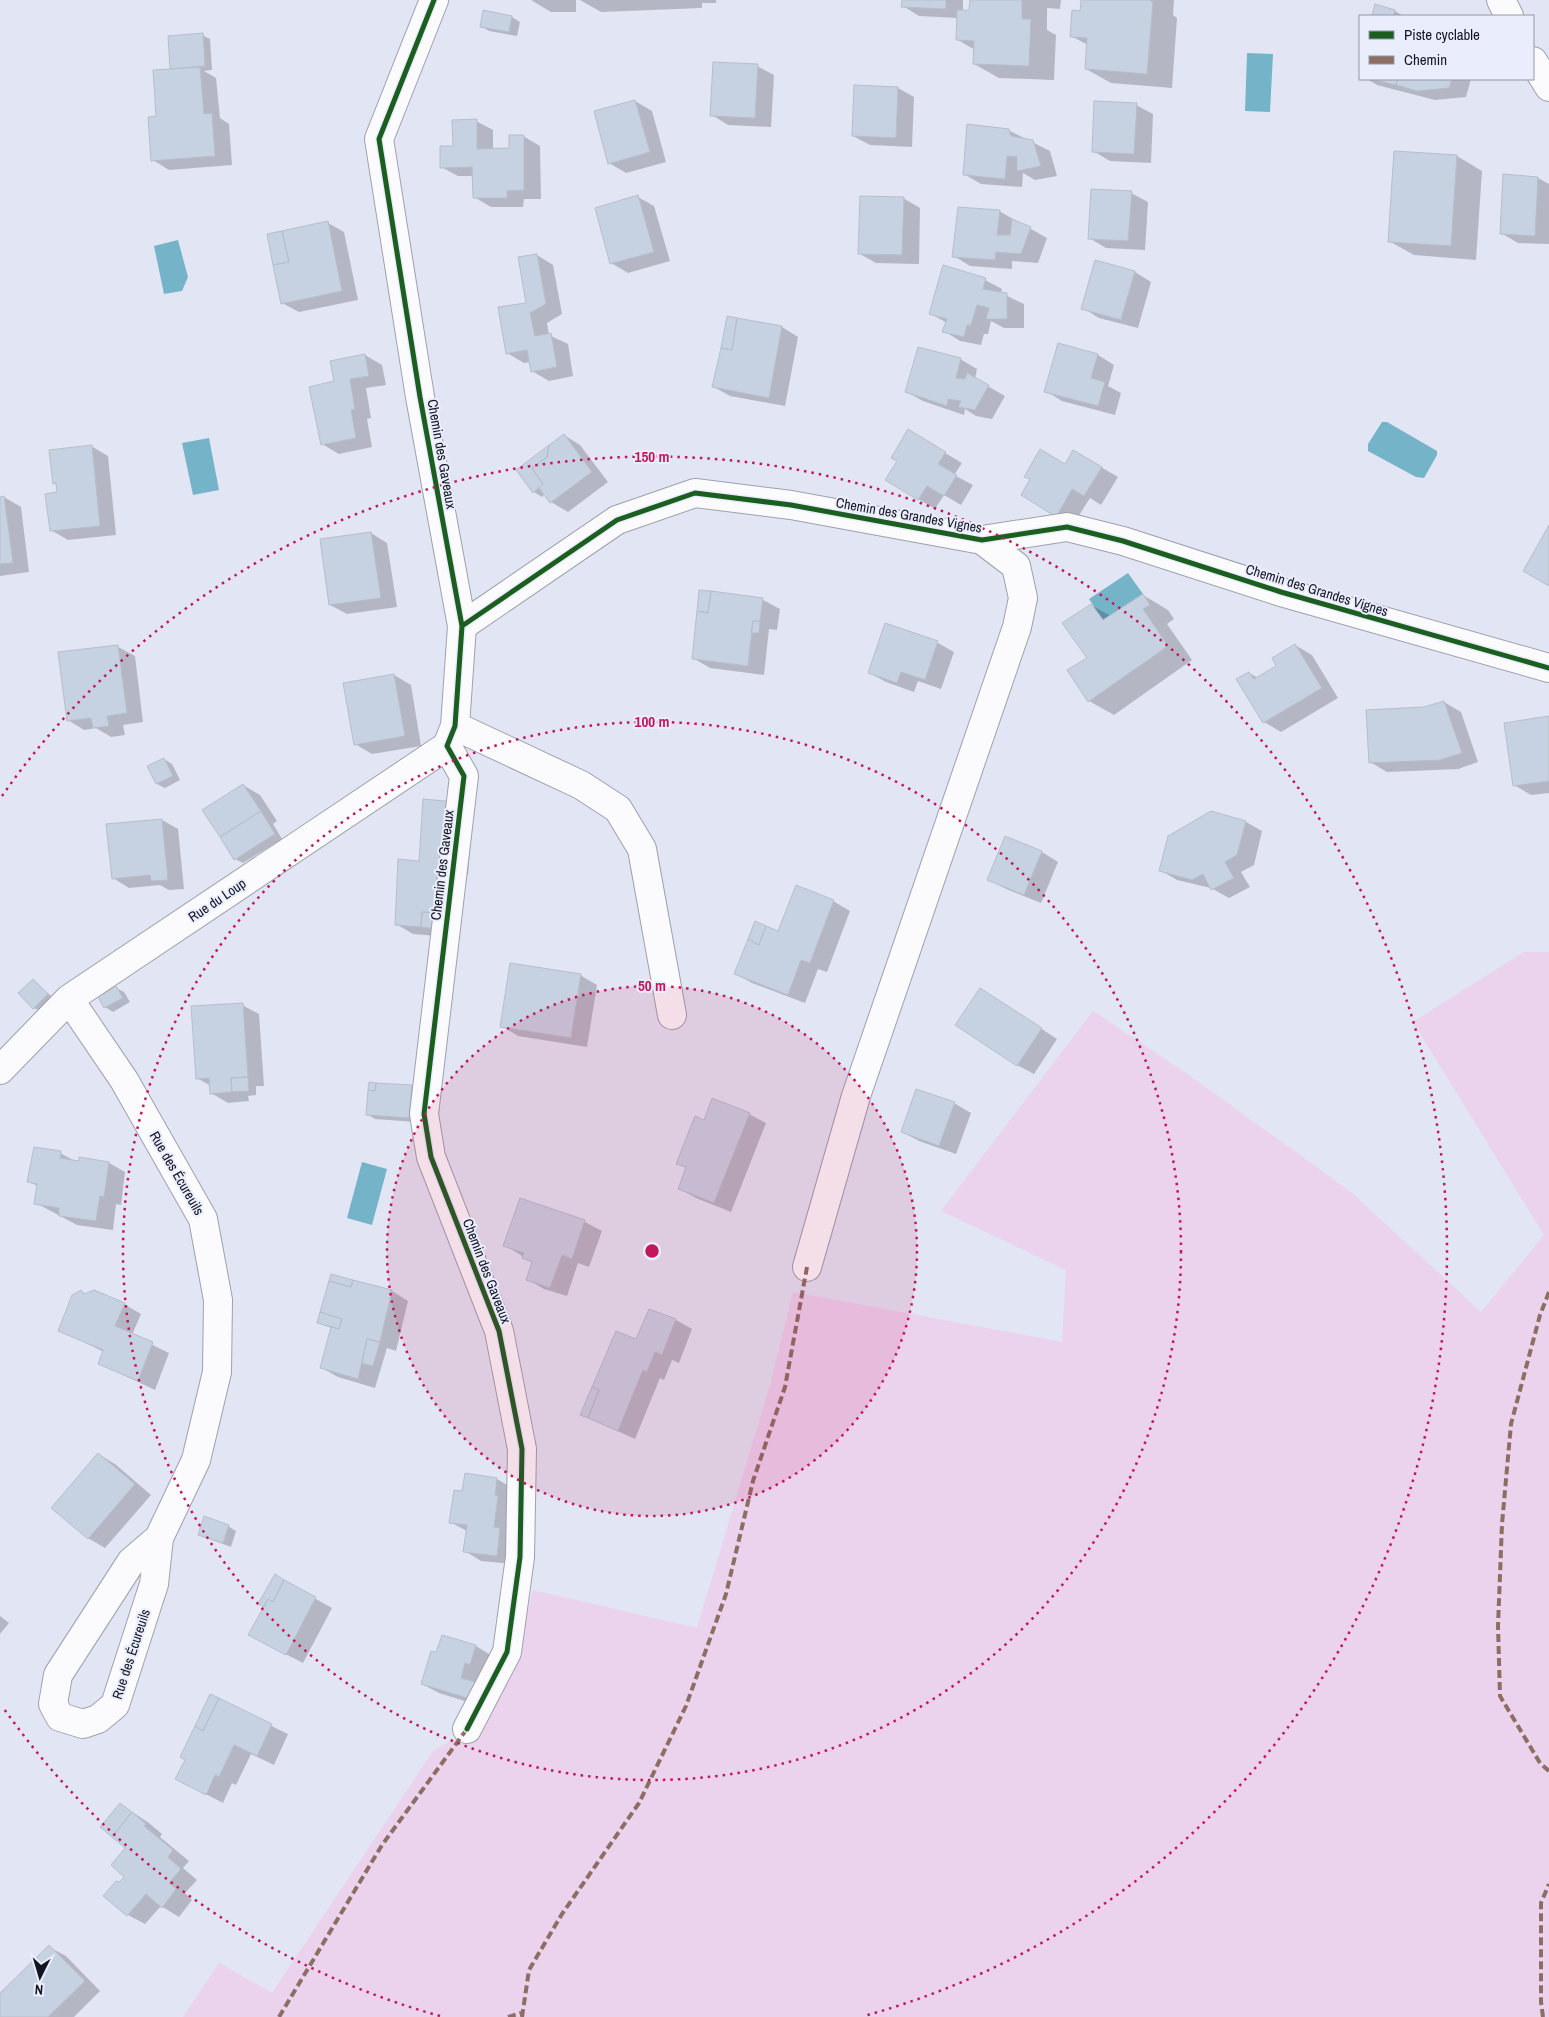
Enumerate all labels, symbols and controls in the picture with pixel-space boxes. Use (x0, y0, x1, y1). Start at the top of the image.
legend (1359, 15, 1534, 80)
text: Piste cyclable (1404, 24, 1480, 45)
text: Chemin (1404, 49, 1447, 70)
street label: Chemin des Gaveaux (423, 398, 461, 510)
text: 150 m (635, 446, 669, 467)
street label: Chemin des Grandes Vignes (835, 493, 984, 537)
street label: Chemin des Grandes Vignes (1244, 560, 1391, 620)
text: 100 m (635, 711, 669, 732)
street label: Chemin des Gaveaux (426, 809, 458, 921)
street label: Rue du Loup (185, 874, 249, 926)
text: 50 m (638, 975, 666, 996)
street label: Rue des Écureuils (146, 1128, 208, 1218)
street label: Chemin des Gaveaux (459, 1216, 515, 1326)
centre of rings (643, 1242, 661, 1260)
street label: Rue des Écureuils (108, 1606, 154, 1701)
north arrow (15, 1952, 65, 2002)
text: N (34, 1981, 44, 1999)

